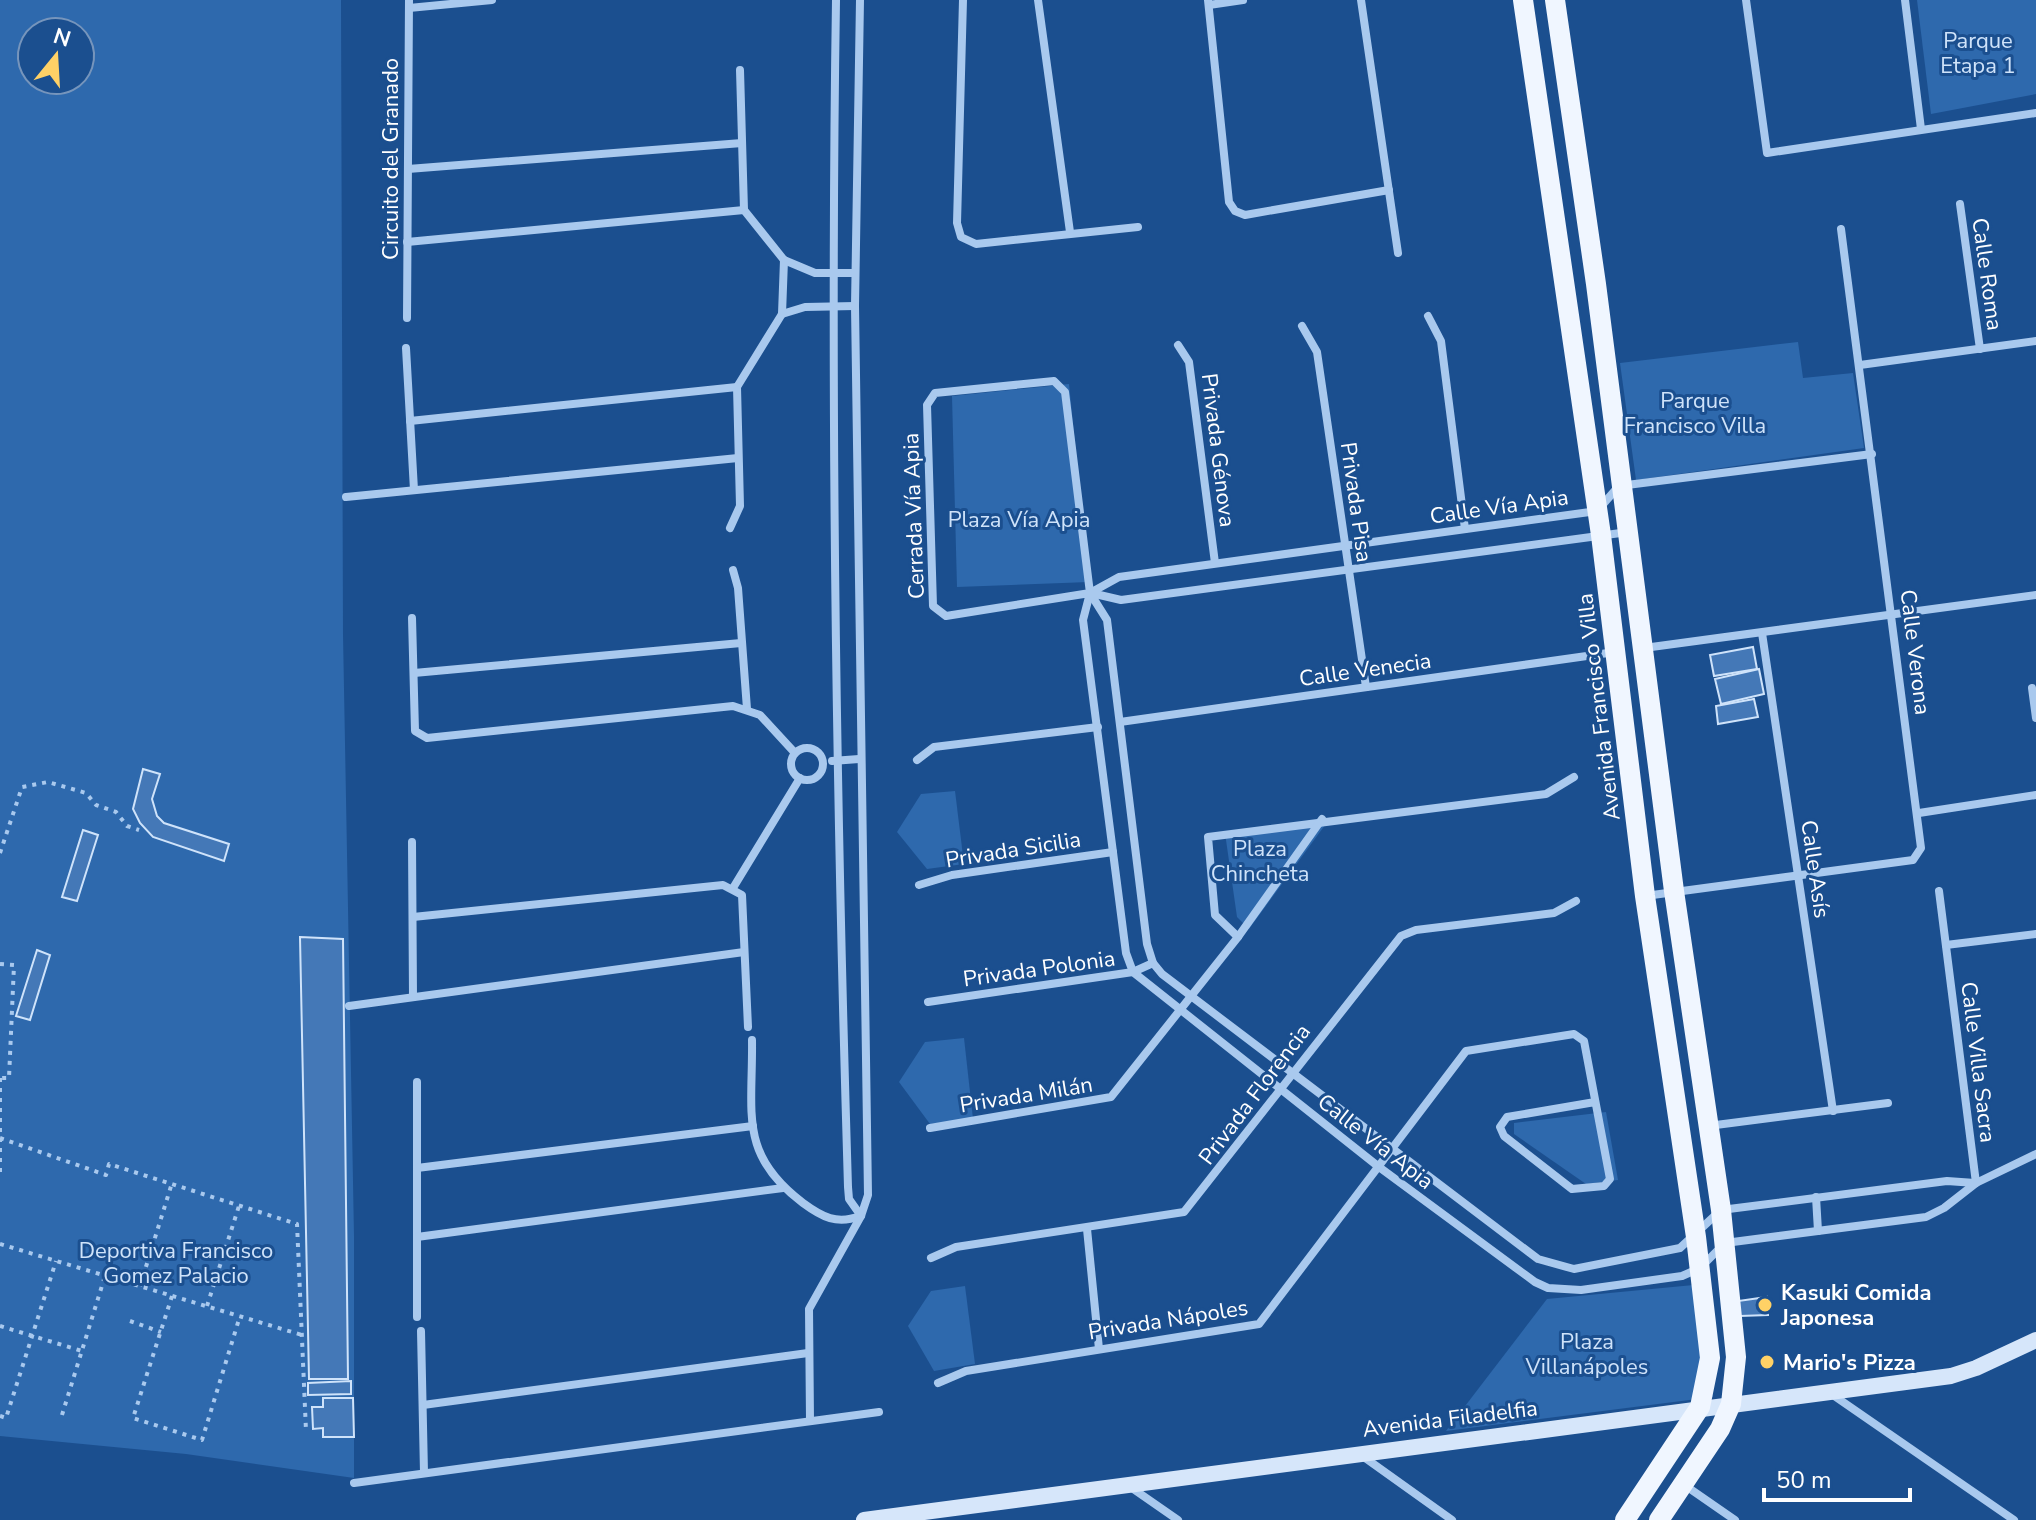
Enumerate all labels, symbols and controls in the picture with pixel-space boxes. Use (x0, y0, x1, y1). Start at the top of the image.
north arrow (16, 16, 96, 96)
text: N (49, 21, 74, 55)
park label: Parque Etapa 1 (1940, 26, 2016, 81)
street label: Circuito del Granado (376, 58, 406, 260)
street label: Calle Roma (1964, 216, 2010, 332)
street label: Privada Génova (1194, 372, 1242, 529)
park label: Parque Francisco Villa (1624, 386, 1766, 441)
street label: Cerrada Vía Apia (896, 432, 932, 600)
street label: Privada Pisa (1333, 440, 1379, 564)
street label: Calle Vía Apia (1428, 482, 1570, 532)
park label: Plaza Vía Apia (948, 505, 1090, 535)
street label: Calle Verona (1892, 588, 1938, 717)
street label: Avenida Francisco Villa (1570, 592, 1628, 822)
street label: Calle Venecia (1297, 646, 1433, 694)
street label: Calle Asís (1793, 818, 1837, 920)
street label: Privada Sicilia (943, 824, 1083, 876)
park label: Plaza Chincheta (1211, 834, 1309, 889)
street label: Privada Polonia (961, 943, 1117, 995)
street label: Calle Villa Sacra (1953, 980, 2003, 1144)
street label: Privada Florencia (1192, 1018, 1318, 1171)
street label: Privada Milán (958, 1070, 1095, 1120)
street label: Calle Vía Apia (1311, 1087, 1440, 1197)
park label: Deportiva Francisco Gomez Palacio (79, 1236, 273, 1291)
place label: Kasuki Comida Japonesa (1780, 1278, 1931, 1333)
street label: Privada Nápoles (1086, 1293, 1250, 1347)
marker: Kasuki Comida Japonesa (1756, 1296, 1774, 1314)
park label: Plaza Villanápoles (1525, 1327, 1648, 1382)
place label: Mario's Pizza (1783, 1348, 1916, 1378)
marker: Mario's Pizza (1758, 1353, 1776, 1371)
street label: Avenida Filadelfia (1361, 1393, 1539, 1445)
scale bar (1764, 1452, 1910, 1502)
text: 50 m (1776, 1464, 1832, 1496)

